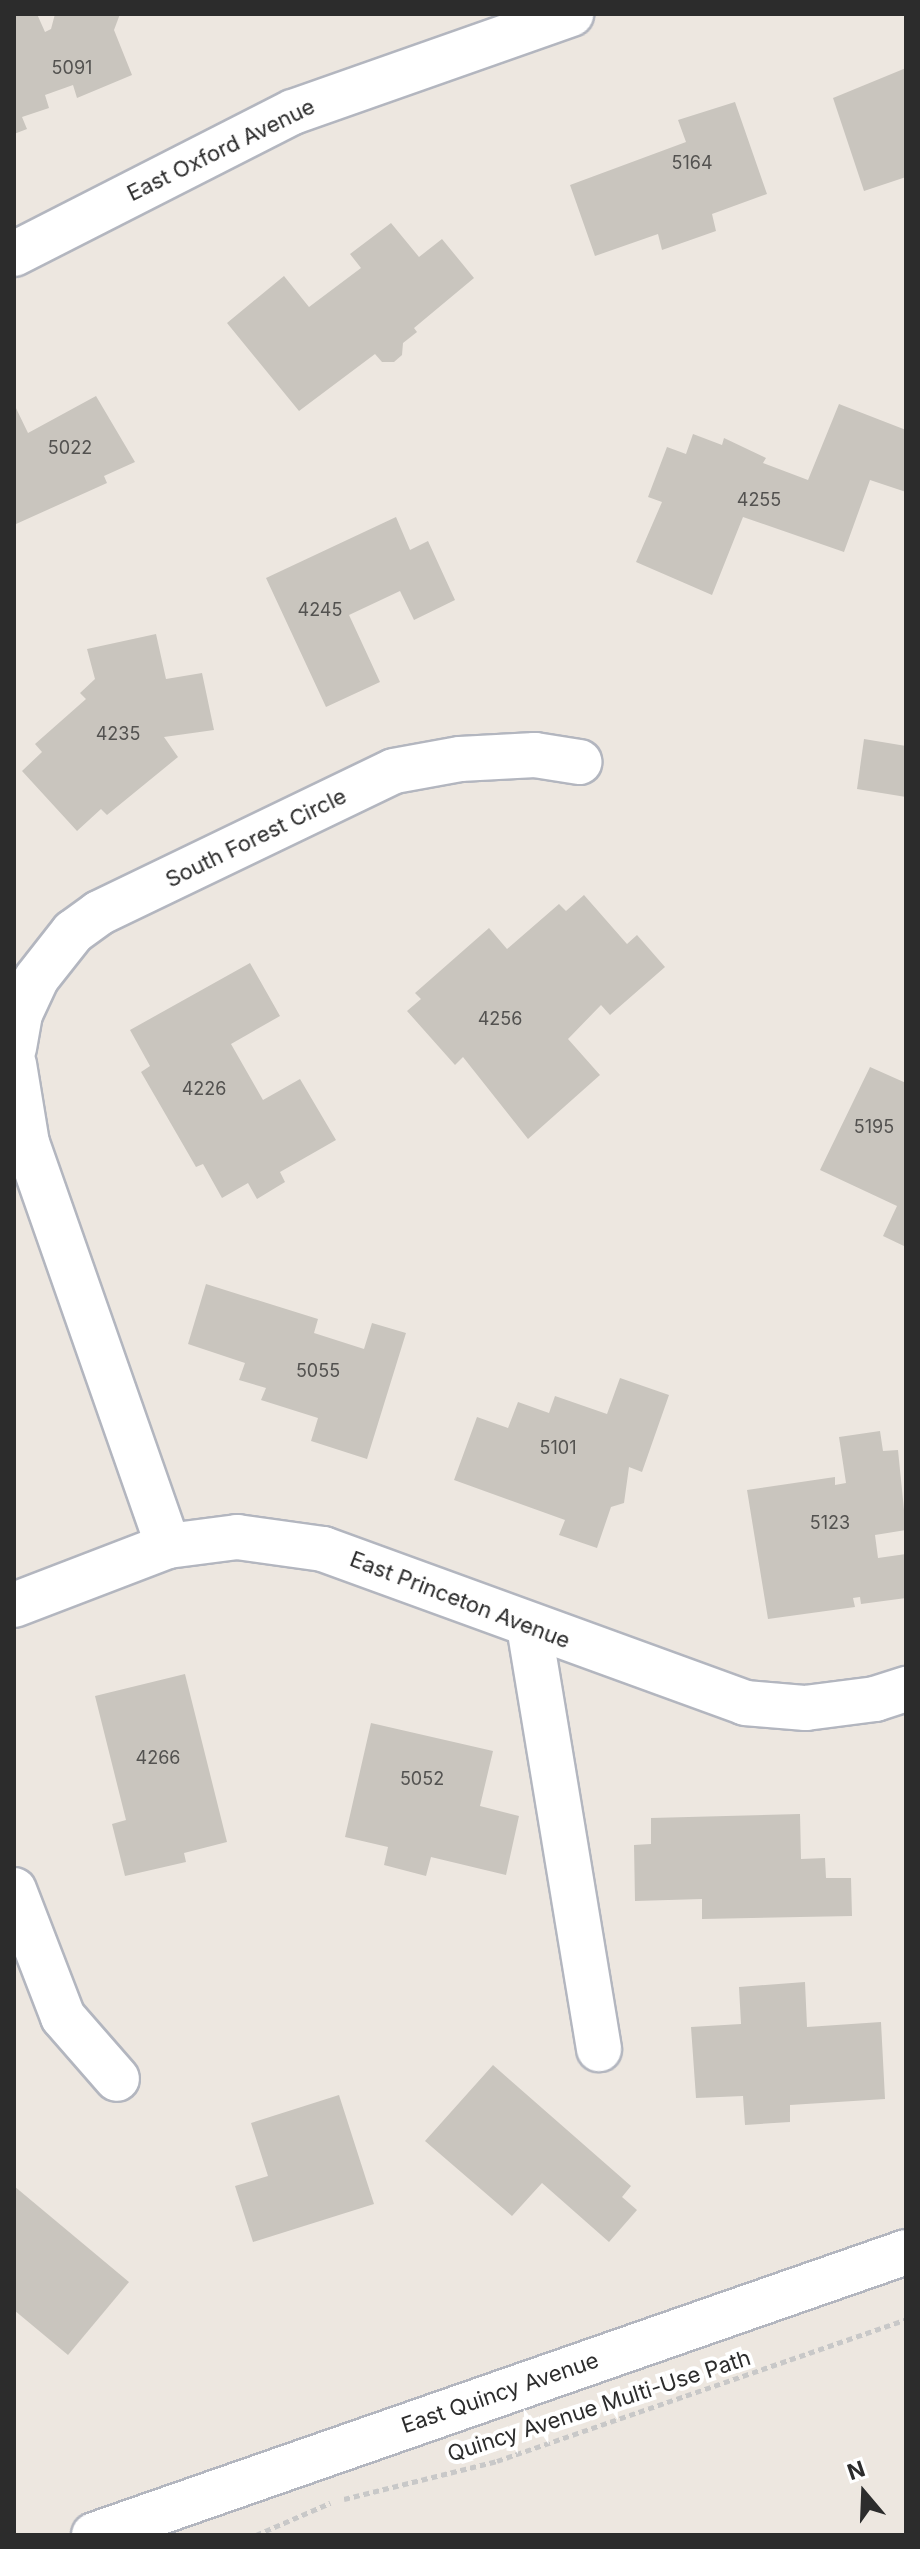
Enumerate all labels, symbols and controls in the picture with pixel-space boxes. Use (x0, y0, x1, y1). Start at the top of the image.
house number: 5091 (52, 57, 92, 79)
street label: East Oxford Avenue (123, 93, 319, 207)
house number: 5164 (671, 152, 713, 174)
house number: 5022 (48, 437, 92, 459)
house number: 4255 (737, 489, 781, 511)
house number: 4245 (298, 599, 342, 621)
house number: 4235 (96, 723, 140, 745)
street label: South Forest Circle (161, 783, 351, 893)
house number: 4256 (478, 1008, 522, 1030)
house number: 4226 (182, 1078, 226, 1100)
house number: 5195 (854, 1116, 894, 1138)
house number: 5055 (296, 1360, 340, 1382)
house number: 5101 (540, 1437, 576, 1459)
house number: 5123 (810, 1512, 850, 1534)
street label: East Princeton Avenue (346, 1546, 574, 1654)
house number: 4266 (136, 1747, 180, 1769)
house number: 5052 (400, 1768, 444, 1790)
street label: Quincy Avenue Multi-Use Path (444, 2344, 754, 2468)
street label: East Quincy Avenue (398, 2347, 602, 2439)
north arrow (824, 2453, 904, 2533)
text: N (844, 2455, 868, 2485)

